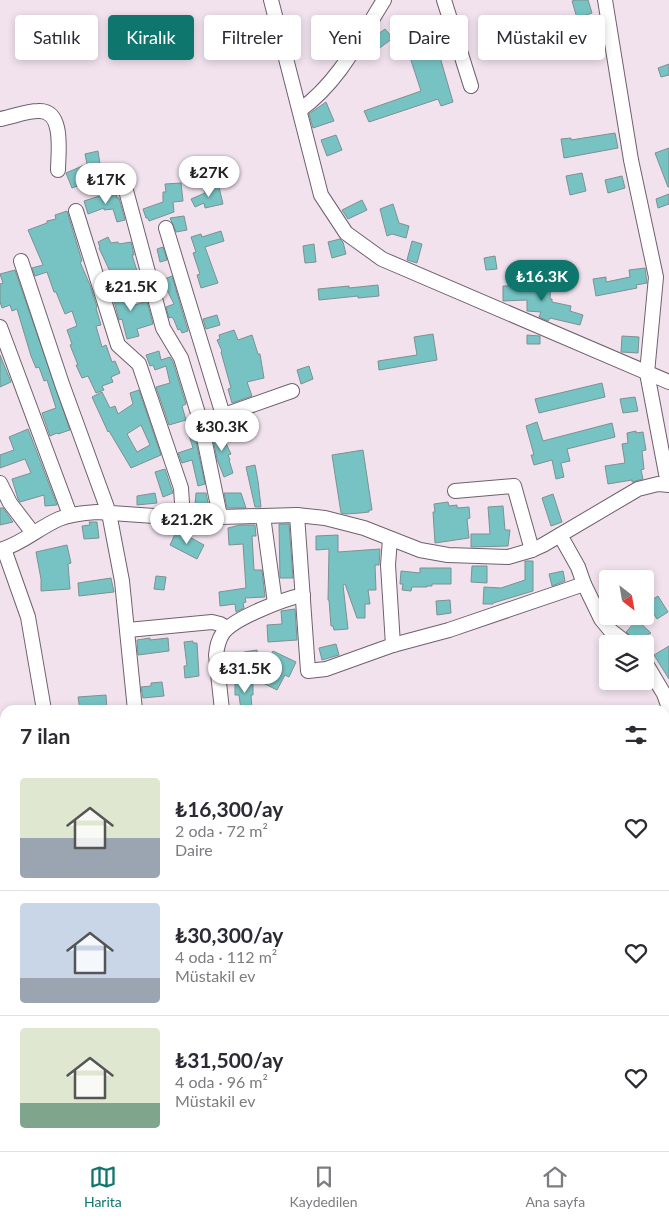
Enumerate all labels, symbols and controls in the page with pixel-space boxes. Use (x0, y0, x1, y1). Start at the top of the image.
chip: Satılık (15, 15, 98, 60)
chip: Kiralık (108, 15, 194, 60)
chip: Filtreler (204, 15, 301, 60)
chip: Yeni (311, 15, 380, 60)
chip: Daire (390, 15, 468, 60)
chip: Müstakil ev (478, 15, 605, 60)
pin: ₺27K (179, 156, 239, 198)
pin: ₺17K (76, 162, 136, 205)
text: ₺27K (190, 162, 228, 181)
text: ₺17K (87, 169, 125, 188)
pin: ₺16.3K (501, 260, 583, 302)
text: ₺16.3K (516, 266, 568, 285)
pin: ₺21.5K (90, 270, 172, 312)
text: ₺21.5K (105, 276, 157, 295)
pin: ₺30.3K (181, 410, 263, 452)
text: ₺30.3K (196, 416, 248, 435)
pin: ₺21.2K (146, 502, 228, 545)
text: ₺21.2K (161, 509, 213, 528)
north arrow (599, 570, 654, 625)
map controls (599, 570, 654, 690)
button: layers (599, 635, 654, 690)
pin: ₺31.5K (204, 652, 286, 694)
text: ₺31.5K (219, 658, 271, 677)
icon: filters (622, 721, 650, 749)
text: 7 ilan (20, 723, 70, 748)
text: ₺16,300/ay (175, 796, 283, 821)
icon: home (60, 798, 120, 858)
icon: heart (622, 814, 650, 842)
text: 2 oda · 72 m² (175, 821, 268, 840)
text: Daire (175, 840, 213, 859)
text: ₺30,300/ay (175, 922, 283, 947)
icon: home (60, 923, 120, 983)
icon: heart (622, 939, 650, 967)
text: 4 oda · 112 m² (175, 947, 277, 966)
text: Müstakil ev (175, 966, 256, 985)
text: ₺31,500/ay (175, 1047, 283, 1072)
icon: home (60, 1048, 120, 1108)
icon: heart (622, 1064, 650, 1092)
text: 4 oda · 96 m² (175, 1072, 268, 1091)
text: Müstakil ev (175, 1091, 256, 1110)
tab: Harita (84, 1163, 122, 1210)
tab: Kaydedilen (290, 1163, 358, 1210)
tab: Ana sayfa (525, 1163, 585, 1210)

